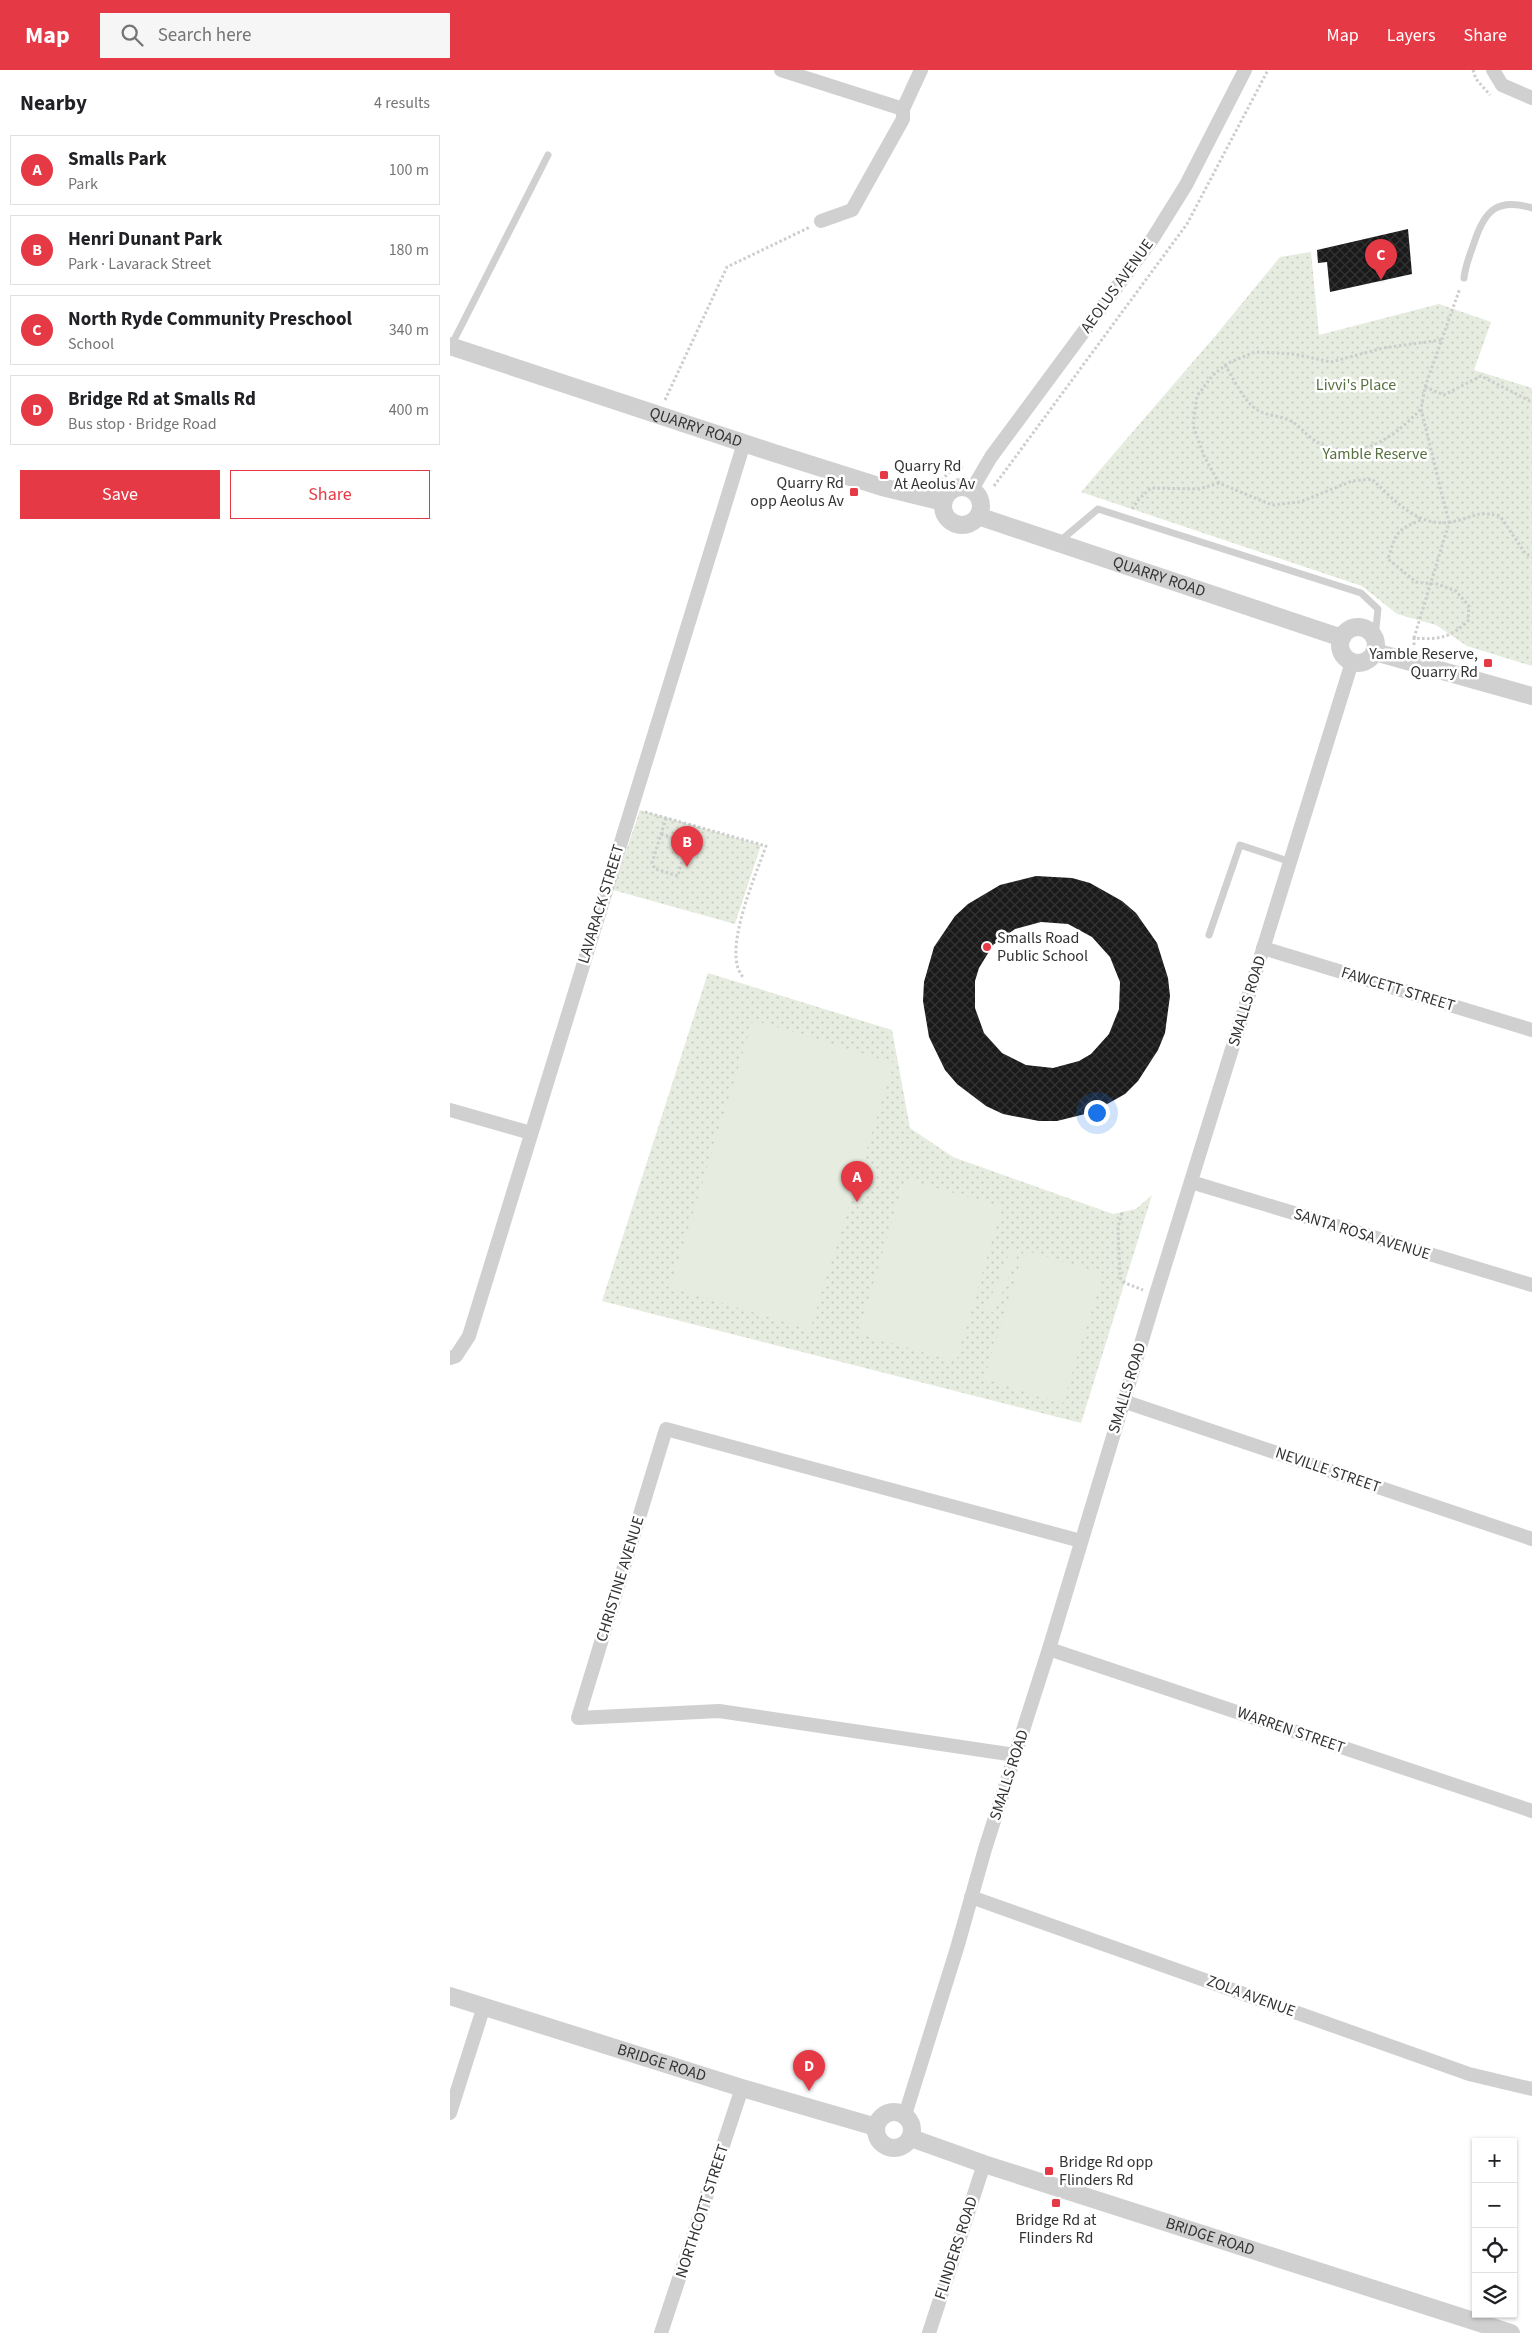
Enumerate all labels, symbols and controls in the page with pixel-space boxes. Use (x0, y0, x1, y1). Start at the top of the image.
search box (100, 13, 450, 58)
text: Map (25, 18, 70, 53)
icon: search (118, 21, 146, 49)
text: Search here (158, 22, 251, 49)
text: Map (1327, 23, 1359, 48)
text: Layers (1387, 23, 1436, 48)
text: Share (1464, 23, 1507, 48)
text: Nearby (20, 88, 87, 118)
text: 4 results (374, 92, 430, 114)
text: Smalls Park (68, 146, 167, 173)
text: A (32, 159, 42, 181)
text: 100 m (389, 159, 429, 181)
text: Park (68, 173, 98, 195)
text: Henri Dunant Park (68, 226, 222, 253)
street label: AEOLUS AVENUE (1075, 235, 1159, 337)
text: B (32, 239, 42, 261)
text: 180 m (389, 239, 429, 261)
pin: C (1365, 239, 1397, 280)
text: Park · Lavarack Street (68, 253, 211, 275)
text: North Ryde Community Preschool (68, 306, 352, 333)
text: C (32, 319, 42, 341)
text: 340 m (389, 319, 429, 341)
text: School (68, 333, 114, 355)
park label: Livvi's Place (1316, 374, 1396, 396)
text: Bridge Rd at Smalls Rd (68, 386, 256, 413)
text: D (32, 399, 42, 421)
text: 400 m (389, 399, 429, 421)
street label: QUARRY ROAD (647, 402, 745, 453)
text: Bus stop · Bridge Road (68, 413, 217, 435)
park label: Yamble Reserve (1322, 443, 1427, 465)
place label: Quarry Rd At Aeolus Av (894, 455, 976, 495)
marker: Quarry Rd At Aeolus Av (878, 469, 890, 481)
button: Save (20, 470, 220, 519)
button: Share (230, 470, 430, 519)
place label: Quarry Rd opp Aeolus Av (750, 472, 845, 512)
marker: Quarry Rd opp Aeolus Av (848, 486, 860, 498)
street label: QUARRY ROAD (1110, 551, 1209, 603)
place label: Yamble Reserve, Quarry Rd (1368, 643, 1478, 683)
marker: Yamble Reserve, Quarry Rd (1482, 657, 1494, 669)
pin: B (671, 826, 703, 867)
street label: LAVARACK STREET (572, 841, 630, 966)
place label: Smalls Road Public School (997, 927, 1088, 967)
marker: Smalls Road Public School (981, 941, 993, 953)
street label: SMALLS ROAD (1223, 953, 1271, 1049)
street label: FAWCETT STREET (1338, 961, 1458, 1017)
your location (1084, 1100, 1110, 1126)
pin: A (841, 1161, 873, 1202)
street label: SANTA ROSA AVENUE (1291, 1203, 1433, 1265)
street label: SMALLS ROAD (1103, 1340, 1151, 1436)
street label: NEVILLE STREET (1273, 1442, 1384, 1498)
street label: CHRISTINE AVENUE (590, 1514, 650, 1644)
street label: WARREN STREET (1234, 1701, 1348, 1759)
street label: SMALLS ROAD (984, 1727, 1034, 1823)
street label: ZOLA AVENUE (1204, 1970, 1298, 2022)
street label: BRIDGE ROAD (614, 2038, 709, 2087)
pin: D (793, 2050, 825, 2091)
map controls (1472, 2138, 1517, 2318)
button: + (1472, 2138, 1517, 2183)
street label: NORTHCOTT STREET (670, 2141, 734, 2281)
place label: Bridge Rd opp Flinders Rd (1059, 2151, 1153, 2191)
marker: Bridge Rd opp Flinders Rd (1043, 2165, 1055, 2177)
button: − (1472, 2183, 1517, 2228)
street label: FLINDERS ROAD (929, 2193, 983, 2302)
marker: Bridge Rd at Flinders Rd (1050, 2197, 1062, 2209)
place label: Bridge Rd at Flinders Rd (1015, 2209, 1097, 2249)
street label: BRIDGE ROAD (1163, 2212, 1258, 2261)
button: locate (1472, 2228, 1517, 2273)
button: layers (1472, 2273, 1517, 2318)

